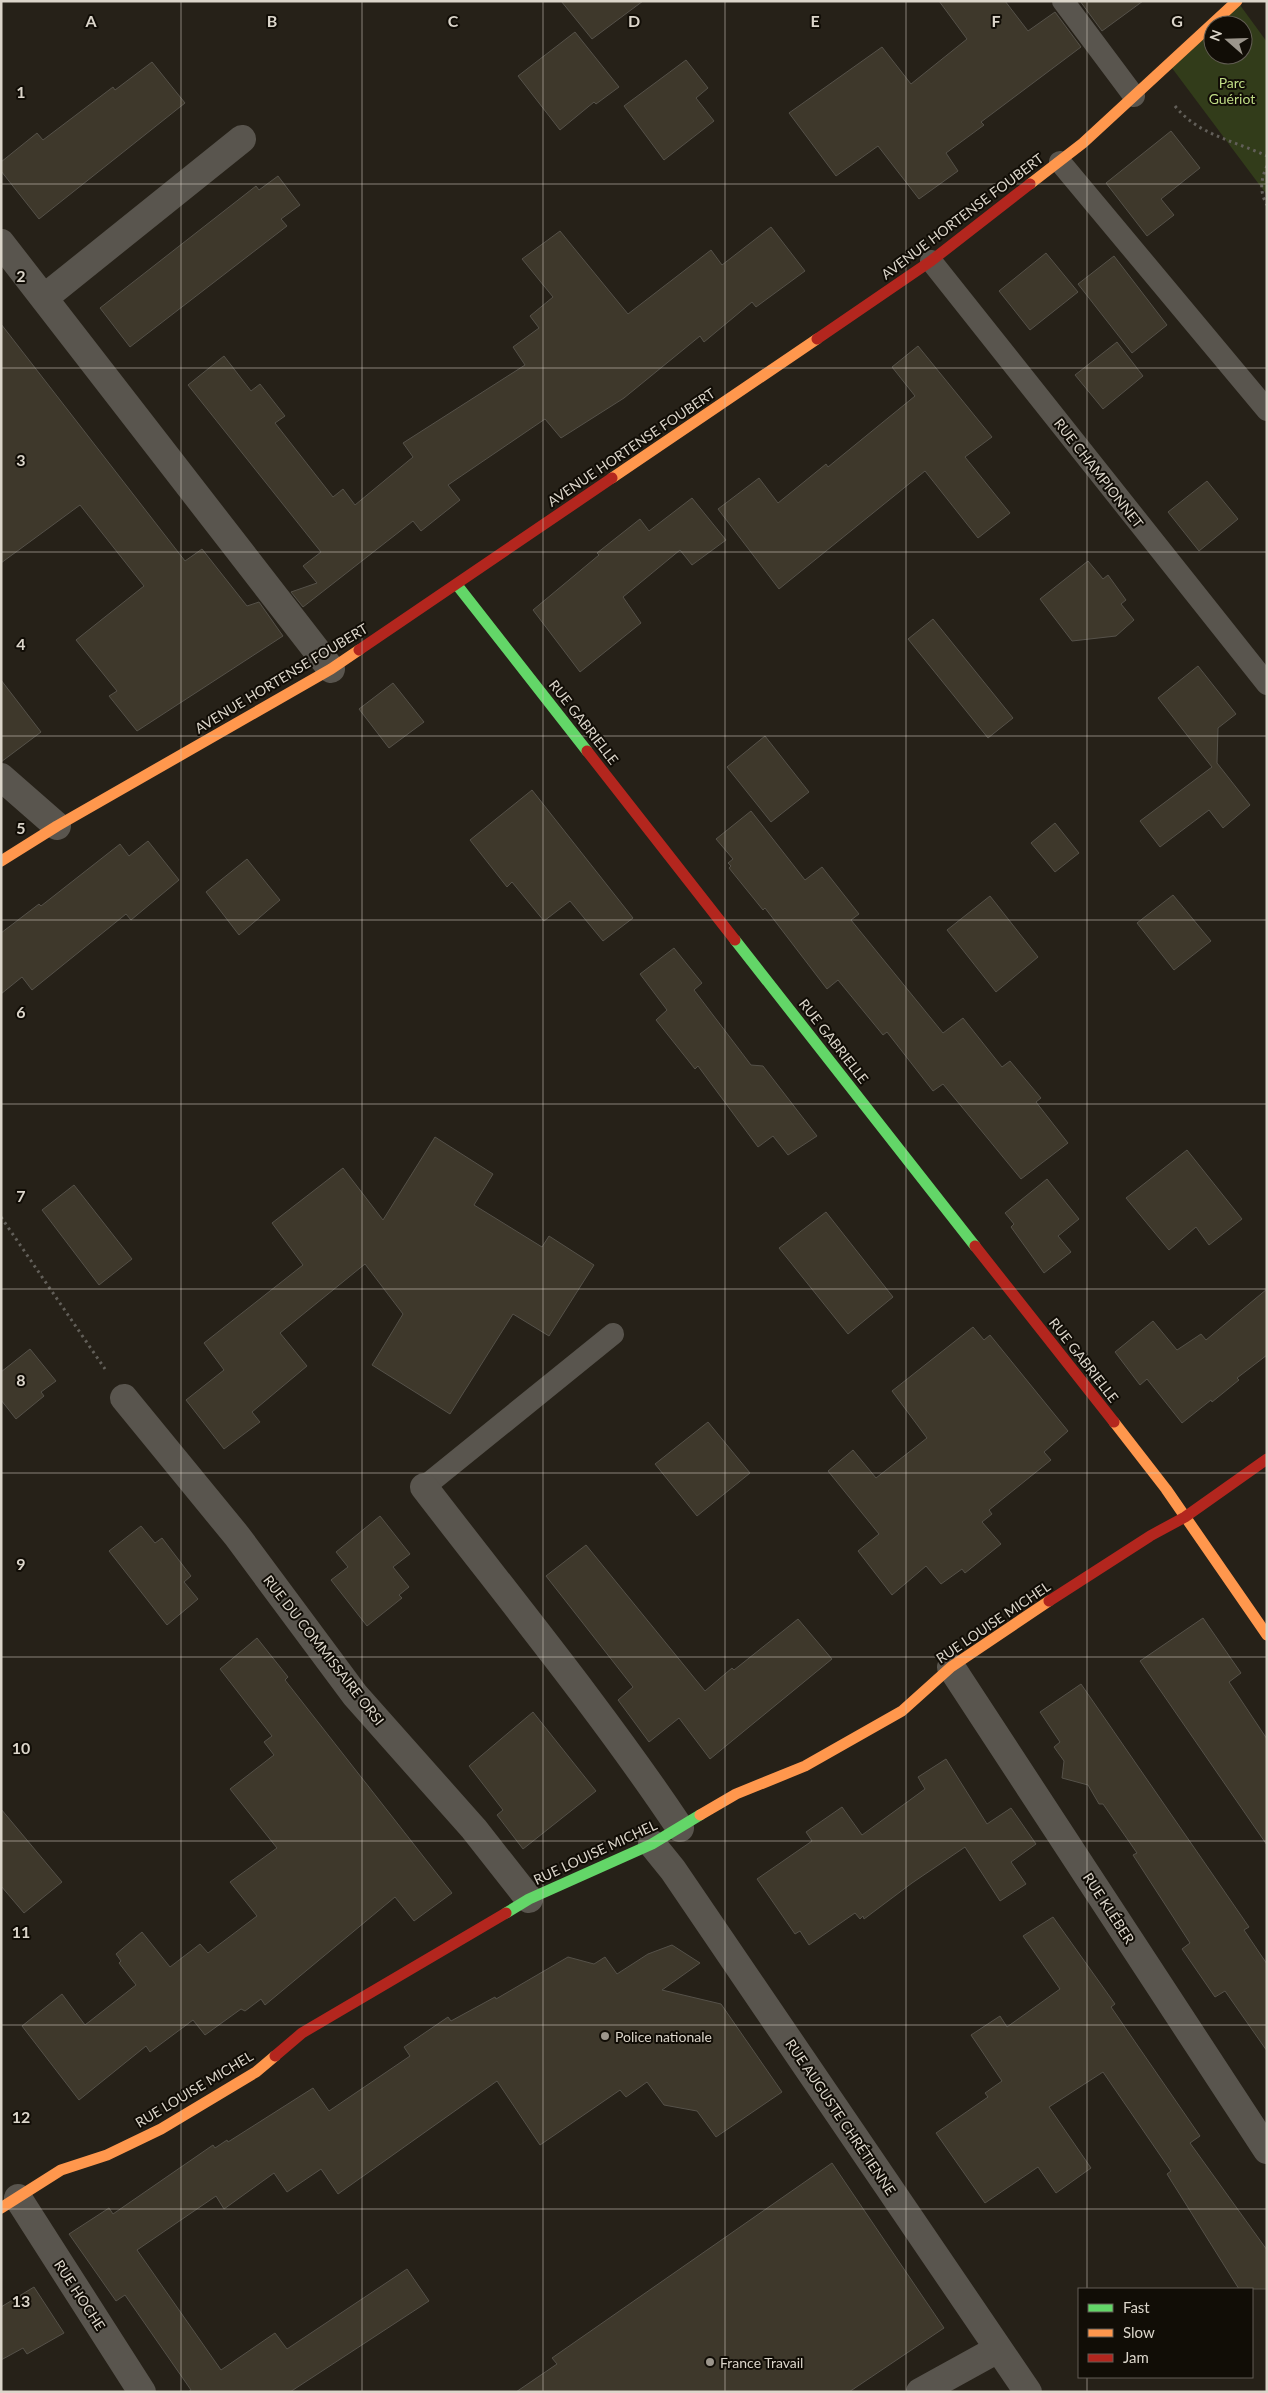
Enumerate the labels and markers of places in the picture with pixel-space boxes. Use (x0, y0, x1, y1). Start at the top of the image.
place label: Police nationale (615, 2028, 712, 2045)
marker: Police nationale (599, 2030, 611, 2042)
place label: France Travail (720, 2354, 803, 2371)
marker: France Travail (704, 2356, 716, 2368)

